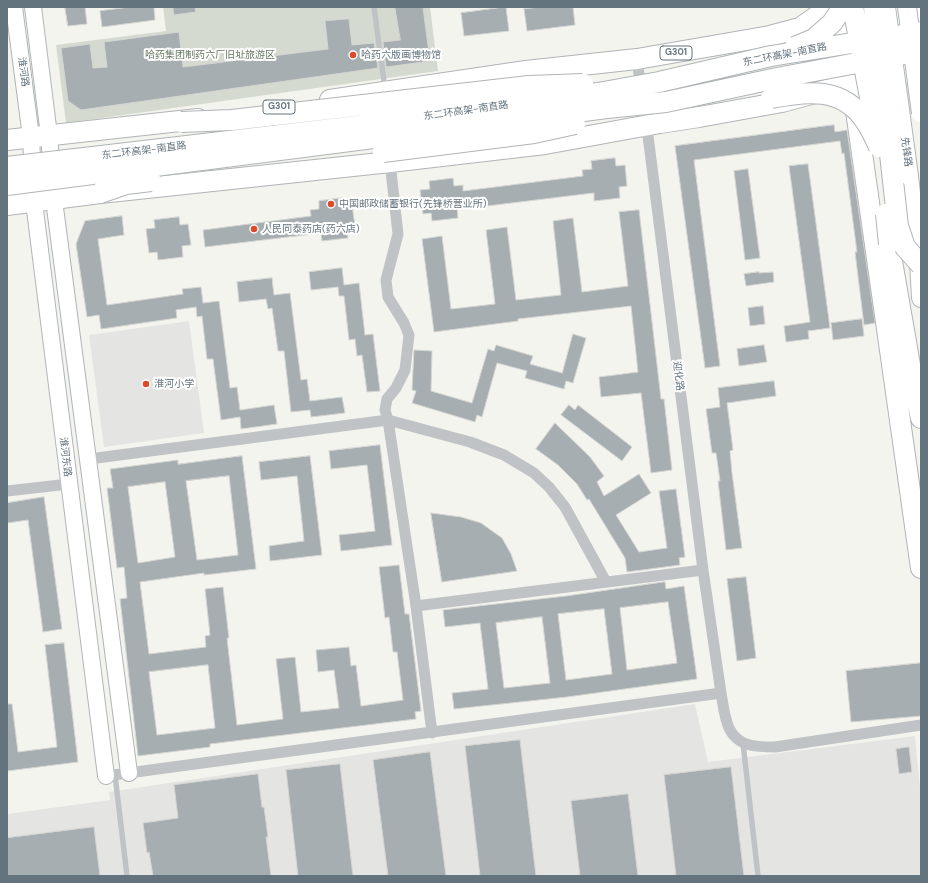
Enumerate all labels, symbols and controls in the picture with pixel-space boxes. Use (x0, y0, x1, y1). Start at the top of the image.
street label: 东二环高架-南直路 (742, 41, 828, 69)
road number: G301 (660, 46, 692, 60)
park label: 哈药集团制药六厂旧址旅游区 (145, 49, 275, 61)
place label: 哈药六版画博物馆 (361, 49, 441, 61)
marker: 哈药六版画博物馆 (348, 50, 358, 60)
street label: 淮河路 (15, 56, 31, 88)
street label: 东二环高架-南直路 (423, 99, 509, 123)
road number: G301 (263, 100, 295, 114)
street label: 先锋路 (898, 136, 914, 168)
street label: 东二环高架-南直路 (101, 140, 187, 162)
place label: 中国邮政储蓄银行(先锋桥营业所) (339, 198, 486, 210)
marker: 中国邮政储蓄银行(先锋桥营业所) (326, 199, 336, 209)
place label: 人民同泰药店(药六店) (262, 223, 359, 235)
marker: 人民同泰药店(药六店) (249, 224, 259, 234)
street label: 迎化路 (670, 360, 686, 392)
place label: 淮河小学 (154, 378, 194, 390)
marker: 淮河小学 (141, 379, 151, 389)
street label: 淮河东路 (57, 436, 73, 478)

